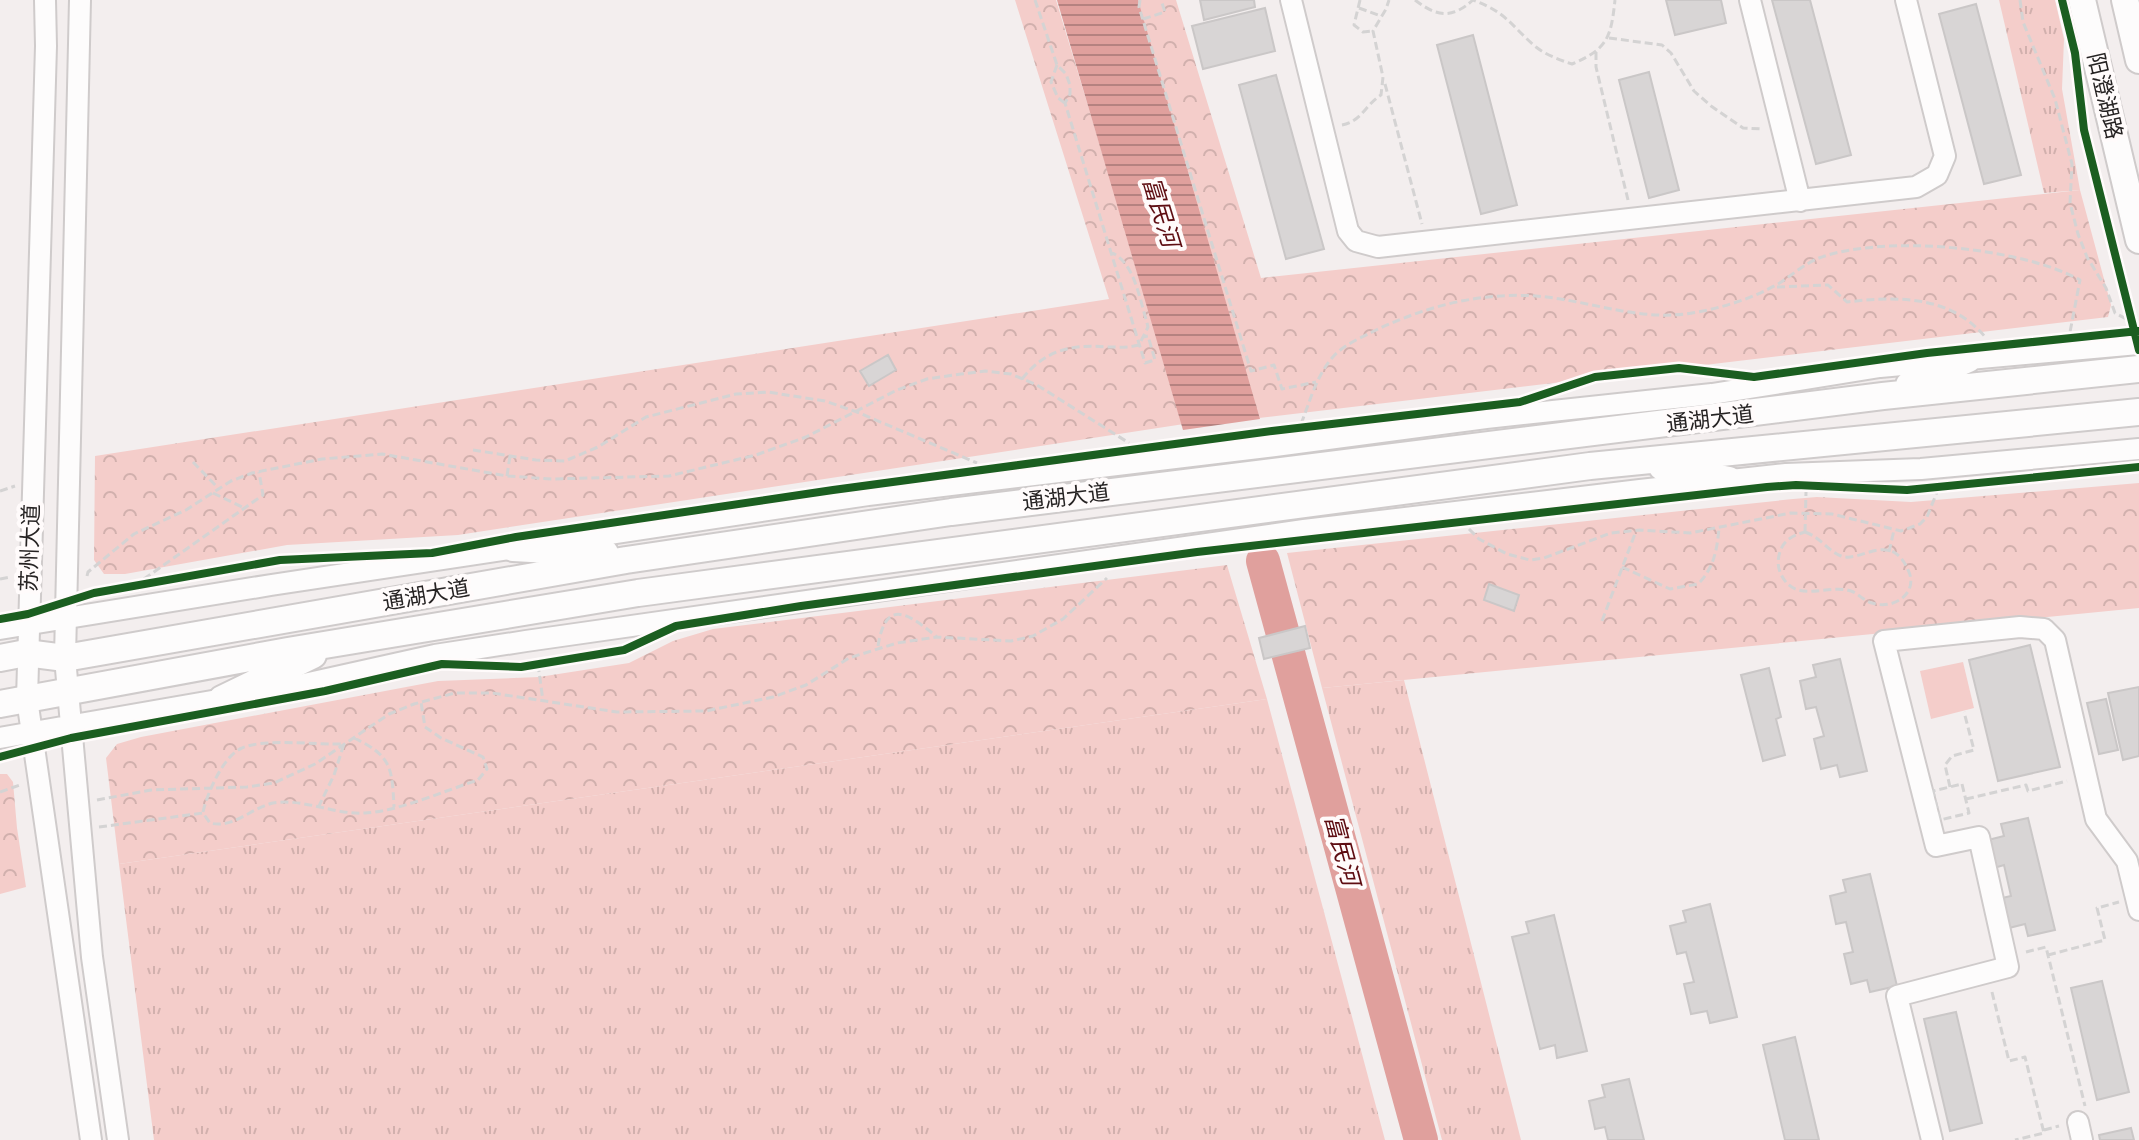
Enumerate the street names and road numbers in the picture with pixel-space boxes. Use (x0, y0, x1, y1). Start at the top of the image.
street label: 阳澄湖路 (2083, 50, 2127, 142)
street label: 通湖大道 (1665, 401, 1755, 437)
street label: 通湖大道 (1021, 479, 1111, 515)
street label: 苏州大道 (16, 504, 44, 592)
street label: 通湖大道 (380, 575, 472, 615)

